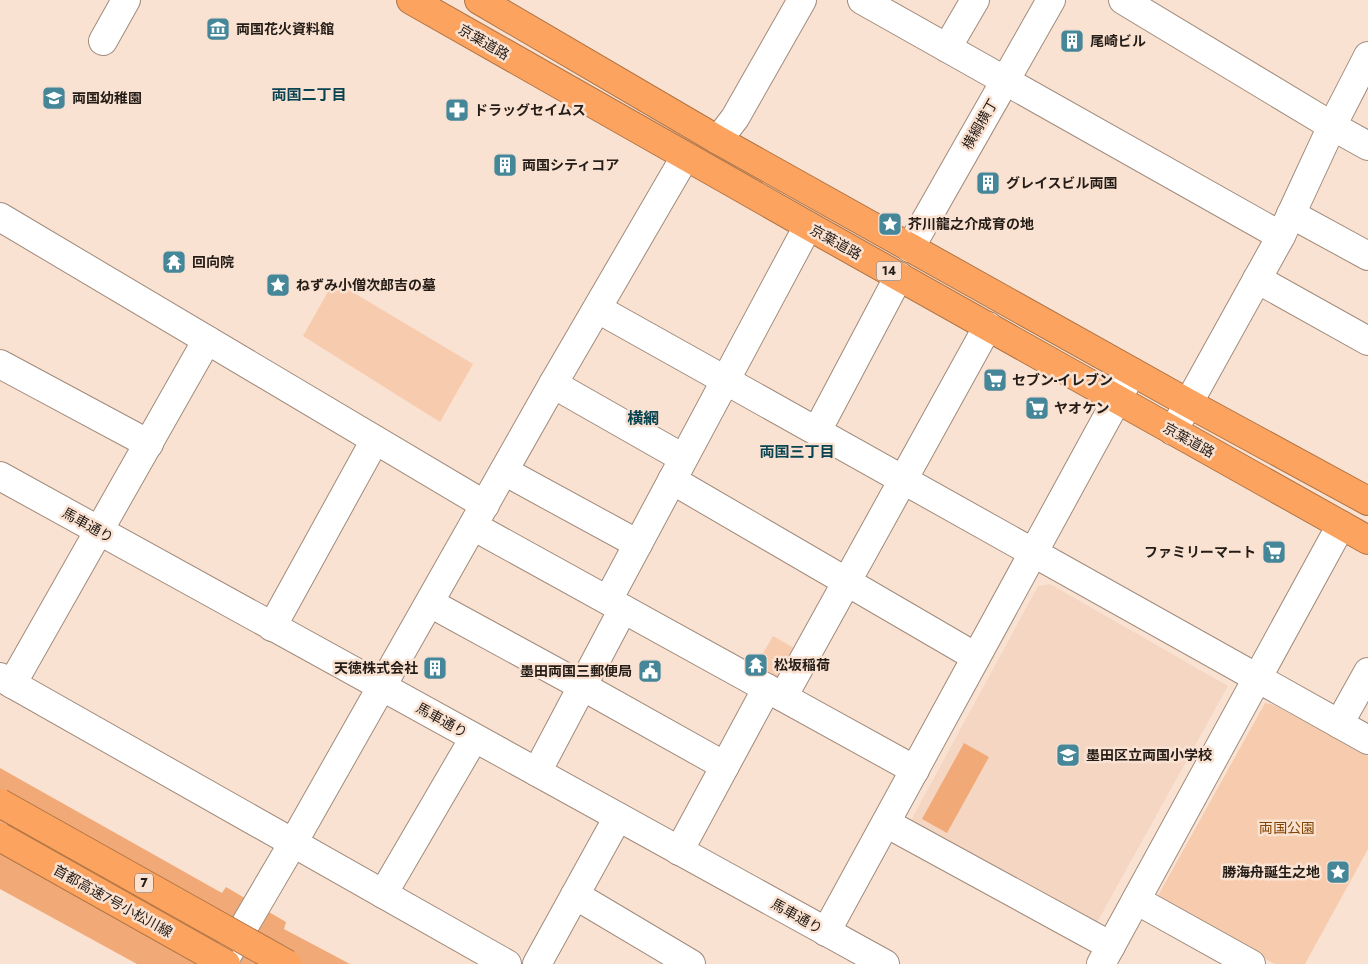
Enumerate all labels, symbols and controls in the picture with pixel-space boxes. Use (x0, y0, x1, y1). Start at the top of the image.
museum icon: 両国花火資料館 (205, 16, 231, 42)
place label: 両国花火資料館 (236, 19, 334, 39)
street label: 京葉道路 (455, 19, 513, 65)
building icon: 尾崎ビル (1059, 28, 1085, 54)
place label: 尾崎ビル (1090, 31, 1146, 51)
district label: 両国二丁目 (271, 84, 347, 106)
school or university icon: 両国幼稚園 (41, 85, 67, 111)
place label: 両国幼稚園 (72, 88, 142, 108)
street label: 横綱横丁 (957, 95, 1003, 153)
pharmacy icon: ドラッグセイムス (444, 97, 470, 123)
place label: ドラッグセイムス (474, 100, 586, 120)
building icon: 両国シティコア (492, 152, 518, 178)
place label: 両国シティコア (522, 155, 619, 175)
building icon: グレイスビル両国 (975, 170, 1001, 196)
place label: グレイスビル両国 (1006, 173, 1118, 193)
place icon: 芥川龍之介成育の地 (877, 211, 903, 237)
place label: 芥川龍之介成育の地 (908, 214, 1034, 234)
street label: 京葉道路 (807, 220, 865, 264)
temple icon: 回向院 (161, 249, 187, 275)
place label: 回向院 (192, 252, 234, 272)
road number: 14 (876, 262, 902, 280)
place icon: ねずみ小僧次郎吉の墓 (265, 272, 291, 298)
place label: ねずみ小僧次郎吉の墓 (296, 275, 436, 295)
supermarket icon: セブン-イレブン (982, 367, 1008, 393)
place label: セブン-イレブン (1012, 370, 1113, 390)
supermarket icon: ヤオケン (1024, 395, 1050, 421)
place label: ヤオケン (1054, 398, 1110, 418)
district label: 横網 (627, 407, 659, 430)
street label: 京葉道路 (1160, 418, 1218, 462)
district label: 両国三丁目 (759, 441, 835, 463)
street label: 馬車通り (59, 503, 117, 547)
supermarket icon: ファミリーマート (1261, 539, 1287, 565)
place label: ファミリーマート (1144, 542, 1256, 562)
temple icon: 松坂稲荷 (743, 652, 769, 678)
building icon: 天徳株式会社 (422, 655, 448, 681)
place label: 松坂稲荷 (774, 655, 830, 675)
place label: 天徳株式会社 (334, 658, 418, 678)
public building icon: 墨田両国三郵便局 (637, 658, 663, 684)
place label: 墨田両国三郵便局 (520, 661, 632, 681)
street label: 馬車通り (413, 698, 471, 742)
school or university icon: 墨田区立両国小学校 (1055, 742, 1081, 768)
place label: 墨田区立両国小学校 (1086, 745, 1212, 765)
park label: 両国公園 (1259, 818, 1315, 838)
place icon: 勝海舟誕生之地 (1325, 859, 1351, 885)
street label: 首都高速7号小松川線 (50, 860, 176, 942)
place label: 勝海舟誕生之地 (1222, 862, 1320, 882)
road number: 7 (135, 874, 153, 892)
street label: 馬車通り (768, 894, 826, 938)

